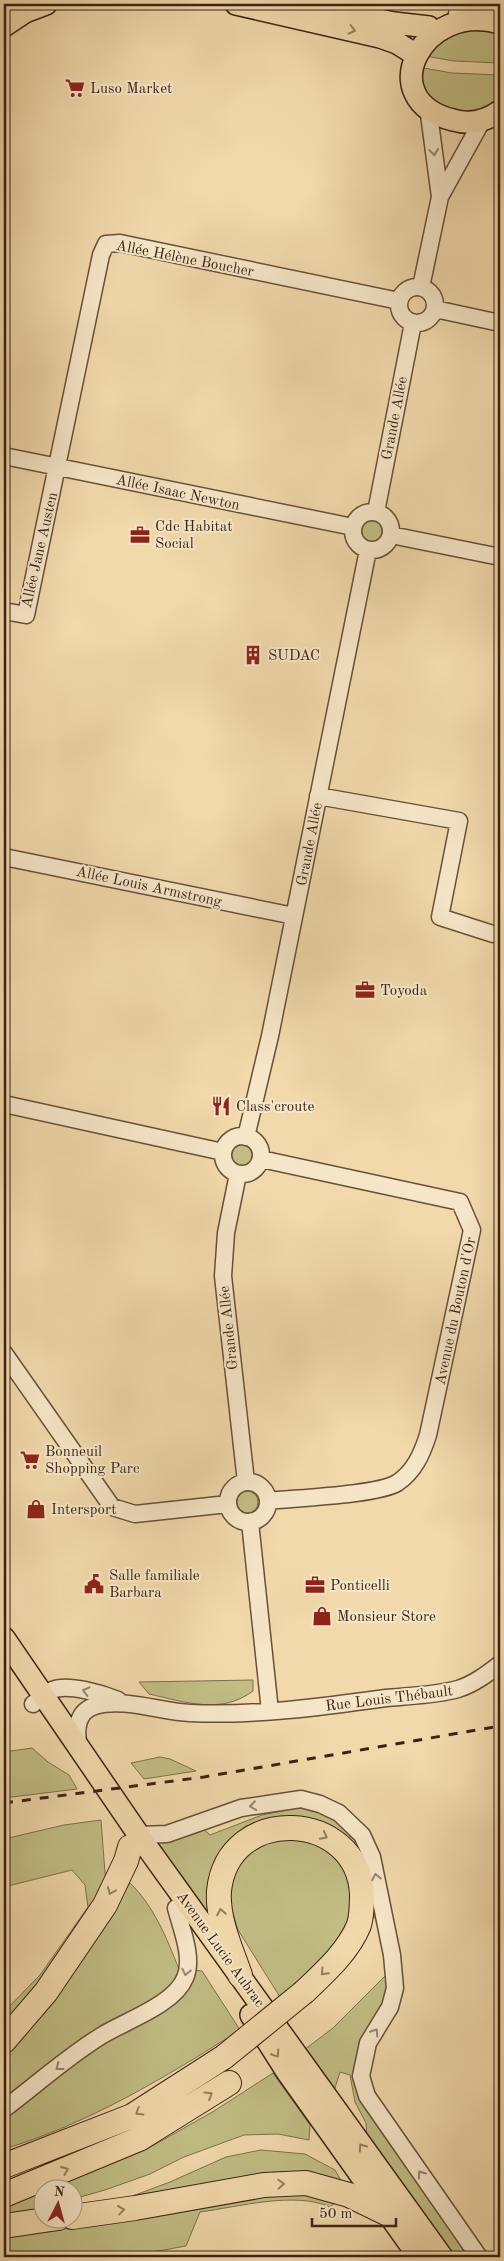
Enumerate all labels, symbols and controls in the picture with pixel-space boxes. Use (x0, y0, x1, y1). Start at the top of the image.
one-way arrow (347, 24, 356, 35)
supermarket icon: Luso Market (64, 77, 86, 99)
place label: Luso Market (90, 82, 172, 97)
one-way arrow (428, 149, 439, 157)
street label: Allée Hélène Boucher (115, 239, 255, 280)
street label: Grande Allée (380, 375, 411, 461)
street label: Allée Isaac Newton (114, 473, 241, 514)
street label: Allée Jane Austen (20, 491, 61, 610)
place label: Cdc Habitat Social (155, 520, 233, 552)
office icon: Cdc Habitat Social (129, 524, 151, 546)
building icon: SUDAC (242, 644, 264, 666)
place label: SUDAC (268, 649, 320, 664)
street label: Grande Allée (295, 801, 326, 887)
street label: Allée Louis Armstrong (74, 865, 223, 910)
office icon: Toyoda (354, 979, 376, 1001)
place label: Toyoda (380, 984, 428, 999)
restaurant icon: Class'croute (210, 1095, 232, 1117)
place label: Class'croute (236, 1100, 315, 1115)
street label: Avenue du Bouton d'Or (433, 1236, 479, 1387)
street label: Grande Allée (218, 1285, 241, 1371)
place label: Bonneuil Shopping Parc (45, 1445, 140, 1477)
supermarket icon: Bonneuil Shopping Parc (19, 1449, 41, 1471)
shop icon: Intersport (25, 1498, 47, 1520)
place label: Intersport (51, 1503, 116, 1518)
place label: Salle familiale Barbara (109, 1569, 200, 1601)
public building icon: Salle familiale Barbara (83, 1573, 105, 1595)
office icon: Ponticelli (304, 1574, 326, 1596)
place label: Ponticelli (330, 1579, 390, 1594)
shop icon: Monsieur Store (311, 1605, 333, 1627)
place label: Monsieur Store (337, 1610, 436, 1625)
street label: Rue Louis Thébault (325, 1684, 454, 1715)
one-way arrow (82, 1686, 91, 1697)
one-way arrow (249, 1800, 257, 1811)
one-way arrow (319, 1830, 328, 1840)
one-way arrow (371, 1872, 382, 1881)
one-way arrow (107, 1886, 117, 1895)
street label: Avenue Lucie Aubrac (173, 1889, 267, 2011)
one-way arrow (216, 1908, 226, 1916)
one-way arrow (321, 1966, 330, 1975)
one-way arrow (181, 1968, 192, 1977)
one-way arrow (368, 2029, 378, 2038)
one-way arrow (270, 2049, 279, 2058)
one-way arrow (56, 2062, 65, 2070)
one-way arrow (203, 2092, 212, 2102)
one-way arrow (135, 2105, 144, 2115)
one-way arrow (359, 2143, 368, 2153)
one-way arrow (60, 2165, 69, 2176)
one-way arrow (418, 2170, 427, 2180)
north arrow (32, 2178, 82, 2228)
one-way arrow (277, 2179, 285, 2190)
text: N (53, 2185, 66, 2200)
scale bar (312, 2196, 395, 2228)
one-way arrow (117, 2205, 125, 2216)
text: 50 m (319, 2207, 353, 2222)

